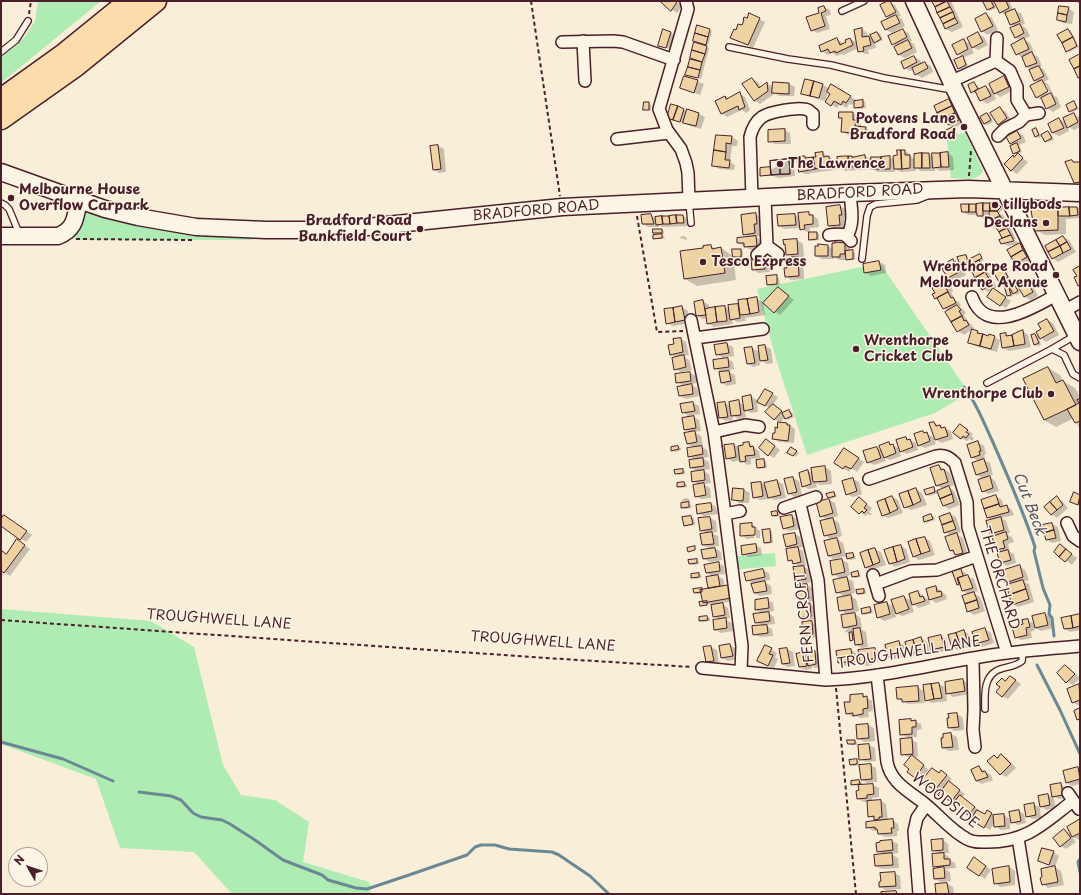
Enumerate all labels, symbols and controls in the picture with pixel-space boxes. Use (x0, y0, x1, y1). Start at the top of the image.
place label: Potovens Lane Bradford Road (849, 111, 956, 144)
marker: Potovens Lane Bradford Road (959, 122, 969, 132)
place label: The Lawrence (788, 156, 885, 172)
marker: The Lawrence (775, 159, 785, 169)
street label: BRADFORD ROAD (796, 181, 924, 205)
place label: Melbourne House Overflow Carpark (19, 182, 149, 214)
marker: Melbourne House Overflow Carpark (6, 193, 16, 203)
street label: BRADFORD ROAD (472, 197, 600, 225)
place label: tillybods (1003, 197, 1062, 213)
marker: tillybods (990, 200, 1000, 210)
place label: Bradford Road Bankfield Court (298, 213, 412, 246)
place label: Declans (984, 215, 1038, 231)
marker: Declans (1041, 218, 1051, 228)
marker: Bradford Road Bankfield Court (415, 224, 425, 234)
place label: Tesco Express (711, 254, 806, 270)
marker: Tesco Express (698, 257, 708, 267)
place label: Wrenthorpe Road Melbourne Avenue (919, 259, 1048, 292)
marker: Wrenthorpe Road Melbourne Avenue (1051, 270, 1061, 280)
place label: Wrenthorpe Cricket Club (864, 333, 953, 366)
marker: Wrenthorpe Cricket Club (851, 344, 861, 354)
place label: Wrenthorpe Club (922, 386, 1043, 402)
marker: Wrenthorpe Club (1046, 389, 1056, 399)
water label: Cut Beck (1009, 470, 1049, 538)
street label: THE ORCHARD (975, 524, 1023, 632)
street label: FERN CROFT (792, 570, 818, 664)
street label: TROUGHWELL LANE (146, 607, 292, 633)
street label: TROUGHWELL LANE (470, 629, 616, 655)
street label: TROUGHWELL LANE (836, 633, 982, 673)
street label: WOODSIDE (908, 770, 982, 832)
north arrow (8, 847, 48, 887)
text: N (10, 851, 28, 868)

